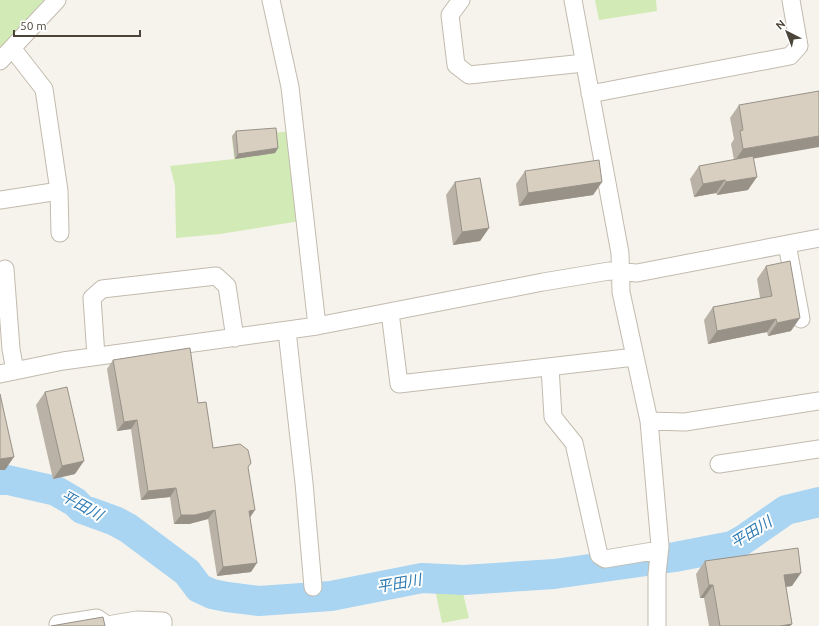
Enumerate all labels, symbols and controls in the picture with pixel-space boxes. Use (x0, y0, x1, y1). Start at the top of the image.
scale bar (14, 12, 140, 38)
north arrow (767, 12, 807, 52)
text: N (773, 17, 787, 32)
text: 50 m (20, 19, 47, 32)
water label: 平田川 (58, 487, 108, 524)
water label: 平田川 (727, 512, 776, 551)
water label: 平田川 (375, 570, 425, 595)

